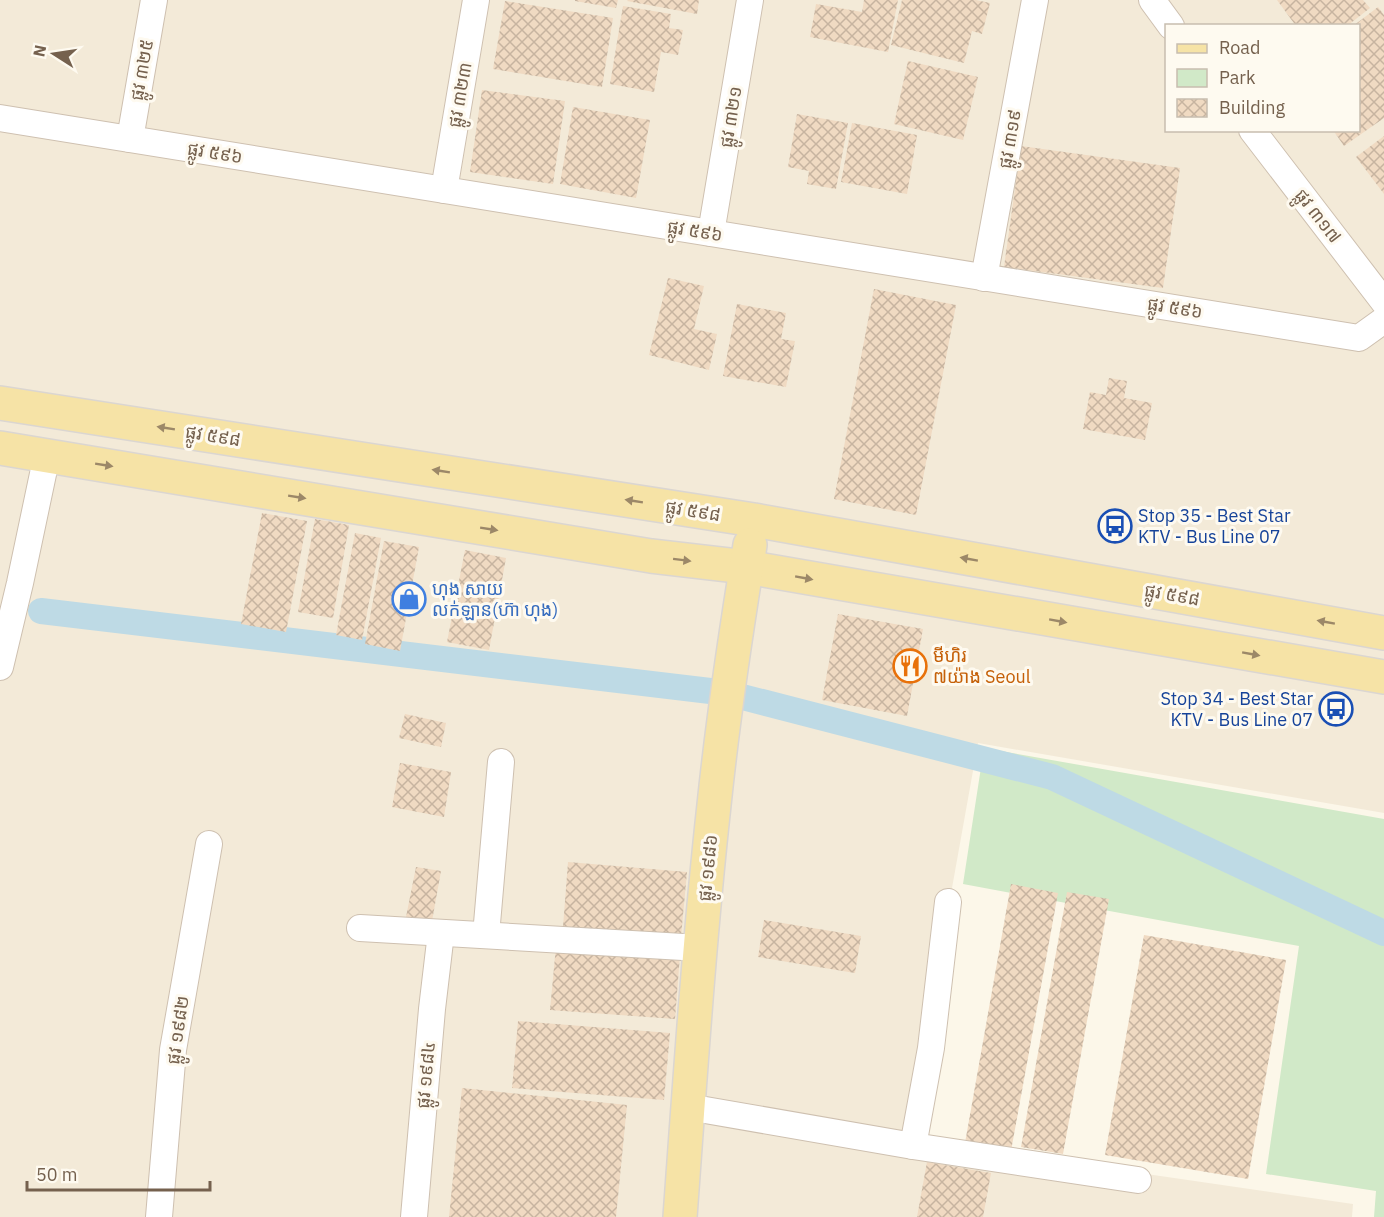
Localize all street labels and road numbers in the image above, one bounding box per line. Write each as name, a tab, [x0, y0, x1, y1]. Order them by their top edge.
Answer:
street label: ផ្លូវ ៣២៥	[125, 37, 163, 103]
street label: ផ្លូវ ៣២៣	[442, 60, 482, 130]
street label: ផ្លូវ ៣២១	[714, 84, 752, 150]
street label: ផ្លូវ ៣១៩	[993, 107, 1031, 171]
street label: ផ្លូវ ៥៩៦	[185, 137, 244, 173]
street label: ផ្លូវ ៣១៧	[1286, 184, 1347, 251]
street label: ផ្លូវ ៥៩៦	[665, 215, 724, 251]
street label: ផ្លូវ ៥៩៦	[1145, 292, 1204, 328]
street label: ផ្លូវ ៥៩៨	[183, 420, 242, 456]
street label: ផ្លូវ ៥៩៨	[663, 495, 722, 531]
street label: ផ្លូវ ៥៩៨	[1142, 578, 1202, 616]
street label: ផ្លូវ ១៩៨៦	[693, 833, 728, 903]
street label: ផ្លូវ ១៩៨២	[161, 994, 199, 1067]
street label: ផ្លូវ ១៩៨៤	[411, 1040, 445, 1110]

